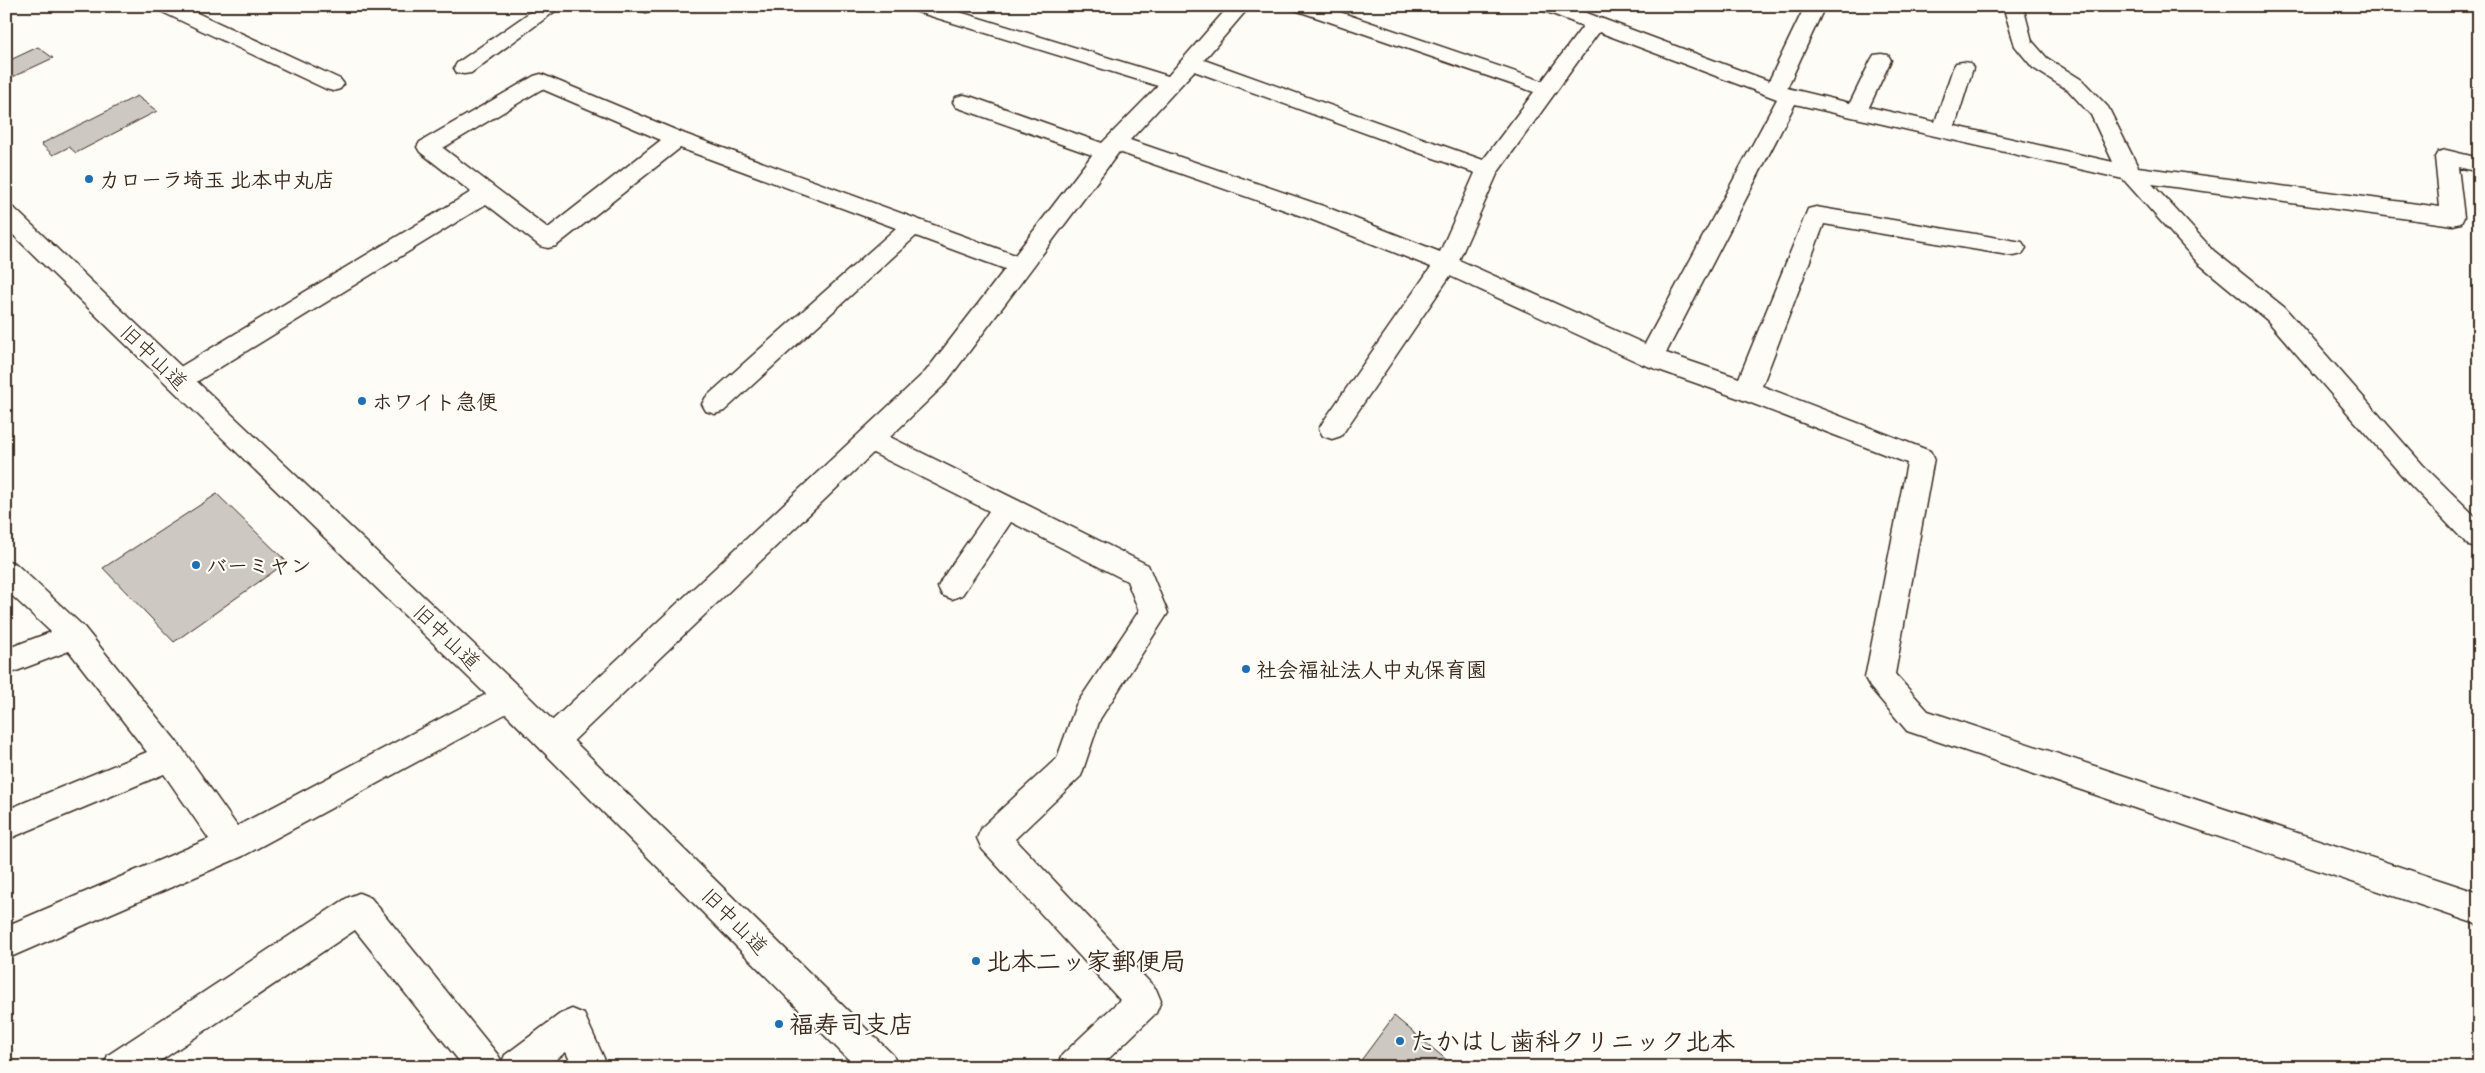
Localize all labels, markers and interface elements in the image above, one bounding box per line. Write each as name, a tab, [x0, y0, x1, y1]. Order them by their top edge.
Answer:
place label: カローラ埼玉 北本中丸店	[99, 167, 335, 192]
marker: カローラ埼玉 北本中丸店	[83, 173, 95, 185]
street label: 旧中山道	[115, 319, 193, 395]
place label: ホワイト急便	[372, 389, 498, 414]
marker: ホワイト急便	[356, 395, 368, 407]
place label: バーミヤン	[206, 553, 311, 578]
marker: バーミヤン	[190, 559, 202, 571]
street label: 旧中山道	[408, 599, 486, 675]
place label: 社会福祉法人中丸保育園	[1256, 657, 1487, 682]
marker: 社会福祉法人中丸保育園	[1240, 663, 1252, 675]
street label: 旧中山道	[696, 882, 774, 960]
place label: 北本二ッ家郵便局	[986, 946, 1186, 976]
marker: 北本二ッ家郵便局	[970, 955, 982, 967]
place label: 福寿司支店	[789, 1009, 914, 1039]
marker: 福寿司支店	[773, 1018, 785, 1030]
place label: たかはし歯科クリニック北本	[1410, 1026, 1735, 1056]
marker: たかはし歯科クリニック北本	[1394, 1035, 1406, 1047]

